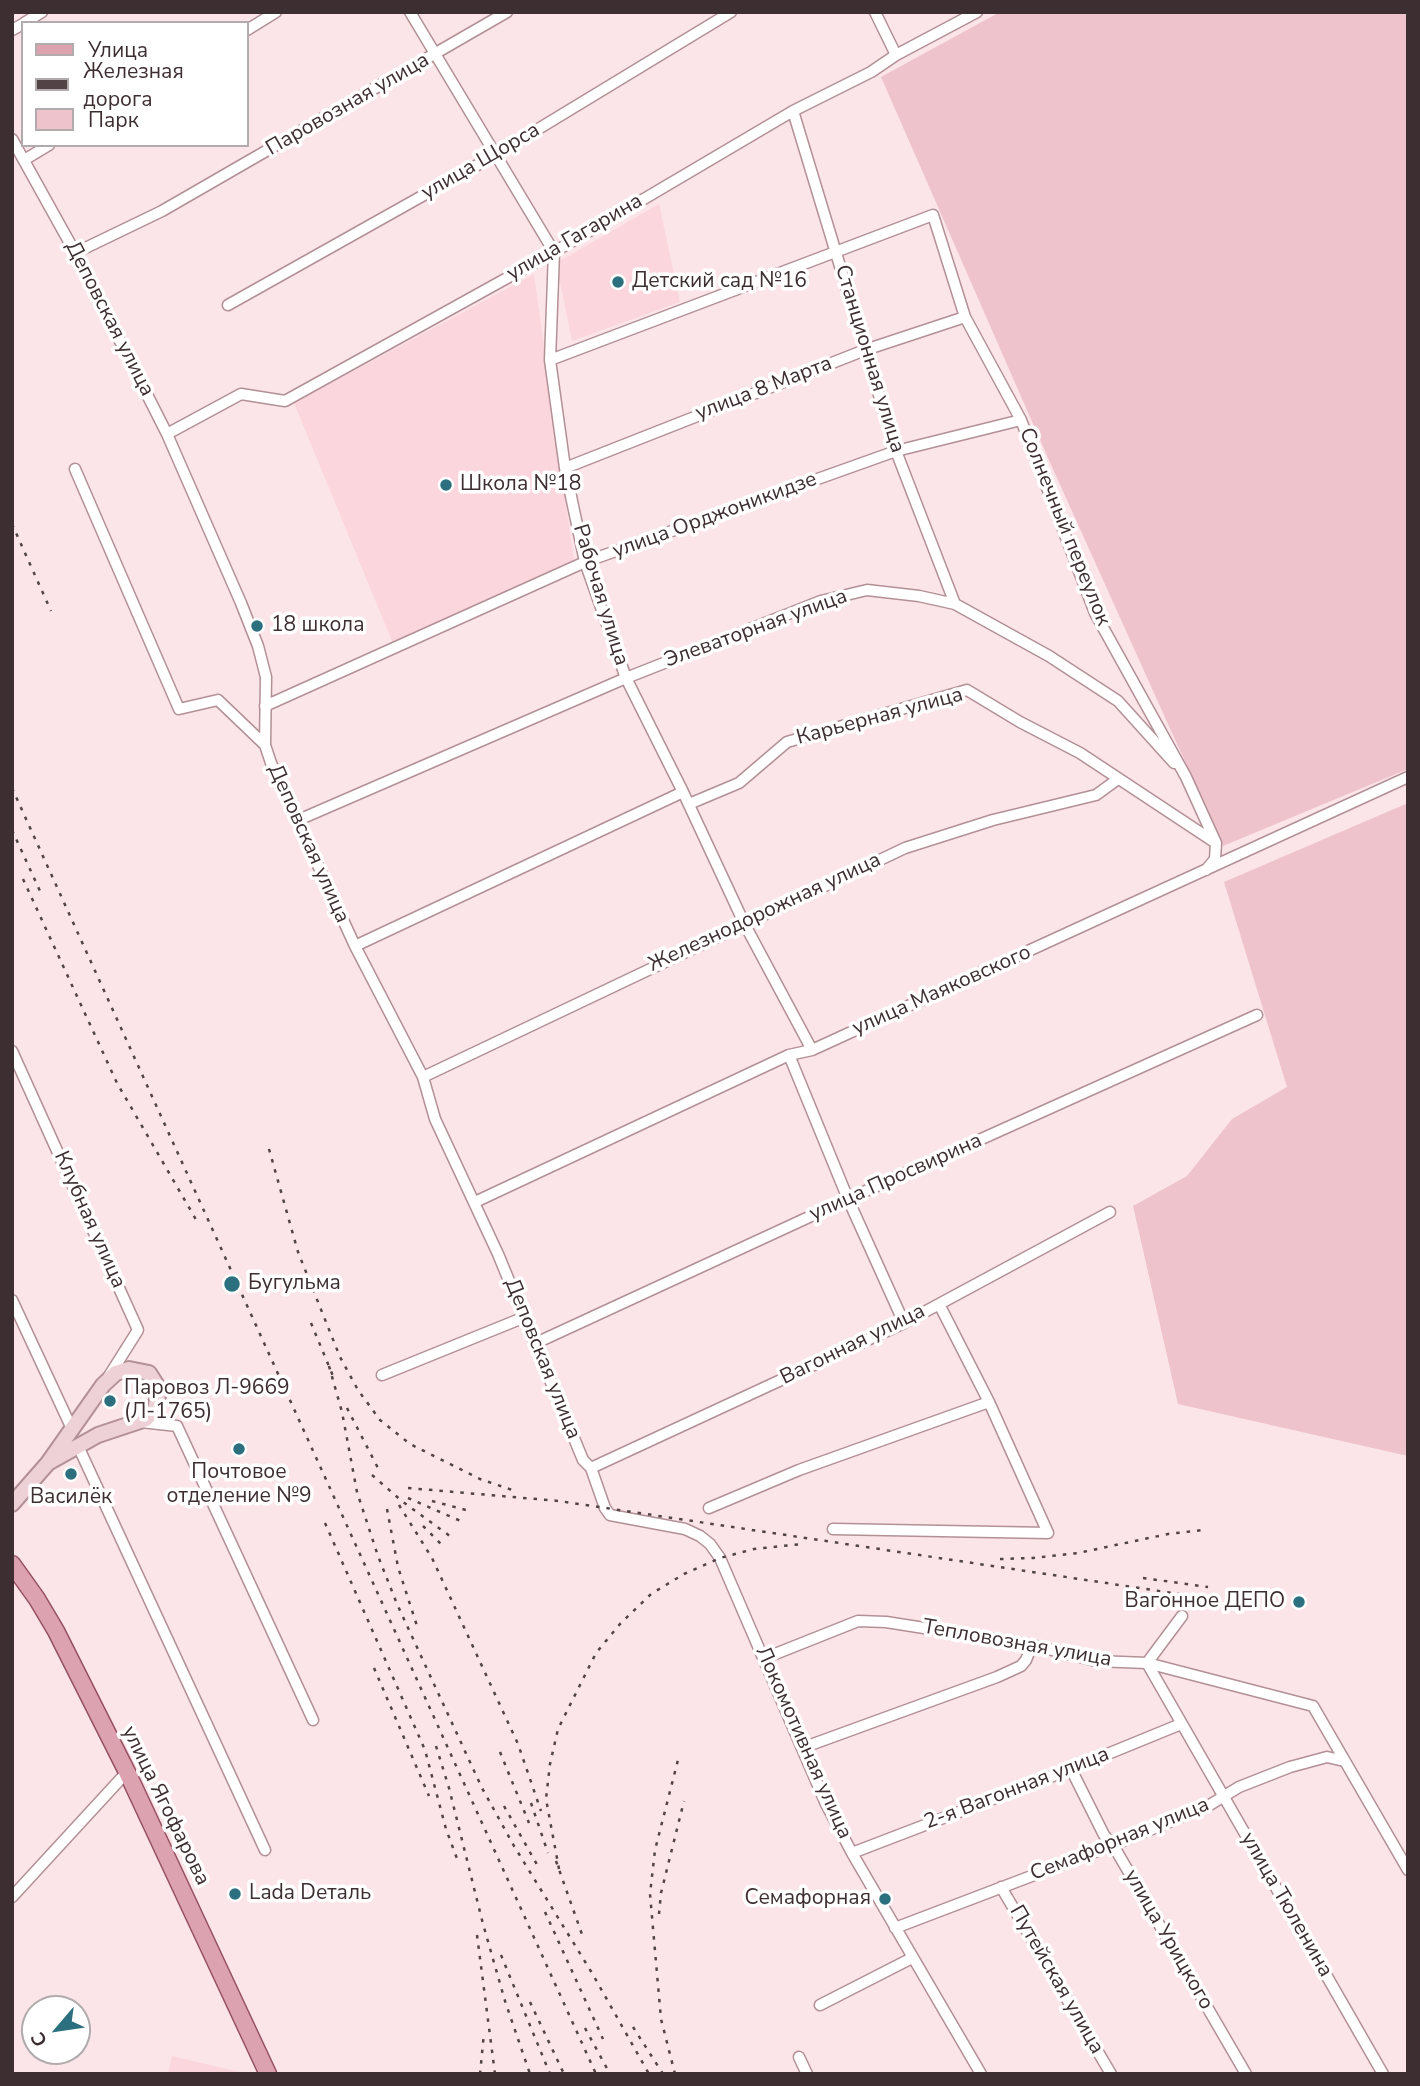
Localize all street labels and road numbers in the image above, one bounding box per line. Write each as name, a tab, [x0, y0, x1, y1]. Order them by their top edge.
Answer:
street label: Паровозная улица	[262, 48, 434, 162]
street label: улица Щорса	[417, 118, 545, 206]
street label: улица Гагарина	[503, 189, 647, 287]
street label: Деповская улица	[59, 237, 159, 401]
street label: Станционная улица	[828, 262, 910, 456]
street label: улица 8 Марта	[692, 351, 836, 427]
street label: Солнечный переулок	[1013, 424, 1115, 630]
street label: улица Орджоникидзе	[609, 467, 821, 565]
street label: Рабочая улица	[567, 521, 633, 669]
street label: Элеваторная улица	[661, 584, 851, 674]
street label: Карьерная улица	[794, 683, 966, 751]
street label: Деповская улица	[262, 761, 354, 927]
street label: Железнодорожная улица	[645, 848, 885, 978]
street label: улица Маяковского	[849, 940, 1035, 1042]
street label: улица Просвирина	[806, 1129, 986, 1227]
street label: Клубная улица	[48, 1148, 130, 1292]
street label: Деповская улица	[498, 1275, 586, 1443]
street label: Вагонная улица	[777, 1299, 929, 1391]
street label: Тепловозная улица	[921, 1615, 1113, 1673]
street label: Локомотивная улица	[749, 1643, 857, 1843]
street label: улица Ягофарова	[115, 1722, 215, 1890]
street label: 2-я Вагонная улица	[921, 1742, 1113, 1836]
street label: Семафорная улица	[1027, 1793, 1213, 1887]
street label: улица Тюленина	[1234, 1828, 1338, 1982]
street label: улица Урицкого	[1118, 1865, 1218, 2015]
street label: Путейская улица	[1003, 1901, 1109, 2059]

